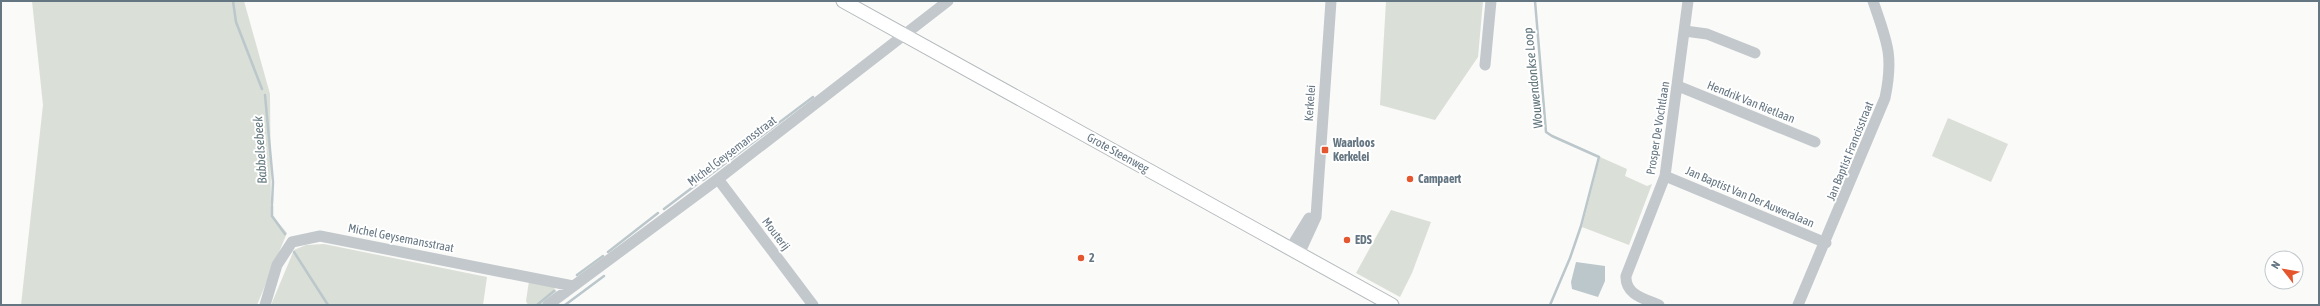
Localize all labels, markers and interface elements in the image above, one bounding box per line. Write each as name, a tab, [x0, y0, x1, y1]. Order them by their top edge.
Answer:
water label: Wouwendonkse Loop	[1520, 27, 1546, 129]
street label: Hendrik Van Rietlaan	[1705, 78, 1797, 126]
street label: Prosper De Vochtlaan	[1644, 80, 1672, 176]
street label: Kerkelei	[1302, 84, 1318, 122]
street label: Jan Baptist Francisstraat	[1824, 99, 1876, 203]
street label: Michel Geysemansstraat	[685, 113, 780, 189]
water label: Babbelsebeek	[250, 115, 270, 184]
street label: Grote Steenweg	[1085, 130, 1152, 176]
place label: Waarloos Kerkelei	[1332, 136, 1375, 164]
marker: Waarloos Kerkelei	[1320, 145, 1330, 155]
street label: Jan Baptist Van Der Auweralaan	[1684, 163, 1816, 231]
place label: Campaert	[1418, 172, 1462, 186]
marker: Campaert	[1405, 174, 1415, 184]
street label: Mouterij	[759, 215, 793, 253]
street label: Michel Geysemansstraat	[347, 221, 456, 255]
place label: EDS	[1355, 233, 1372, 247]
marker: EDS	[1342, 235, 1352, 245]
north arrow	[2264, 250, 2304, 290]
place label: 2	[1089, 251, 1095, 265]
marker: 2	[1076, 253, 1086, 263]
text: N	[2269, 259, 2282, 271]

